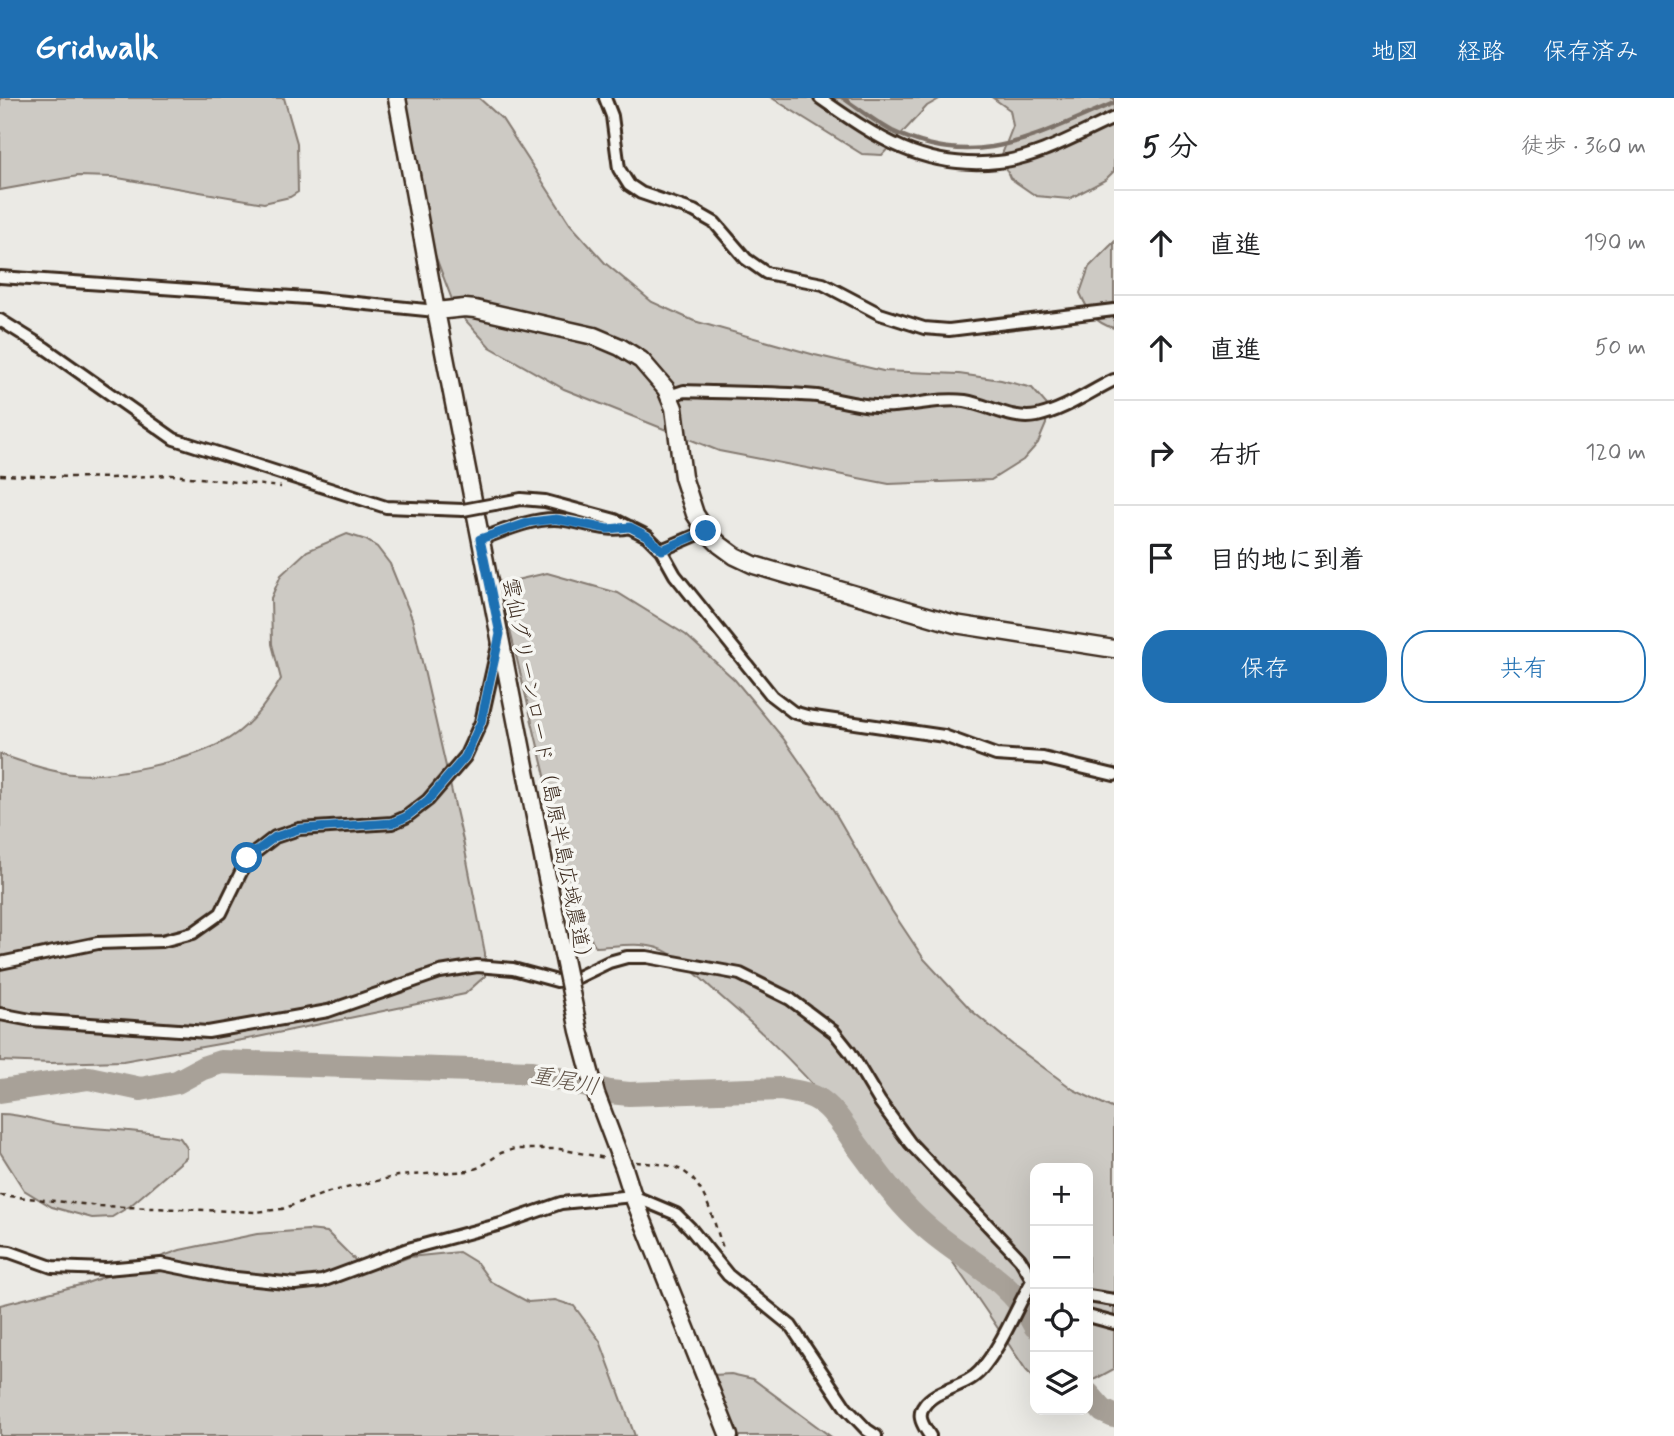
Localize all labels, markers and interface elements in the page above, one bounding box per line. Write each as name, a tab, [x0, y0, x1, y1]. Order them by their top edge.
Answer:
text: Gridwalk	[35, 27, 159, 71]
text: 地図	[1371, 37, 1419, 68]
text: 経路	[1457, 37, 1505, 68]
text: 保存済み	[1543, 37, 1639, 68]
text: 5 分	[1142, 128, 1198, 167]
text: 徒歩 · 360 m	[1521, 132, 1646, 162]
icon: ahead	[1142, 224, 1180, 262]
text: 190 m	[1584, 228, 1646, 258]
text: 直進	[1209, 229, 1261, 263]
icon: ahead	[1142, 329, 1180, 367]
text: 50 m	[1595, 333, 1646, 363]
text: 直進	[1209, 334, 1261, 368]
icon: right	[1142, 434, 1180, 472]
text: 120 m	[1585, 438, 1646, 468]
text: 右折	[1209, 439, 1261, 473]
route end	[690, 515, 721, 546]
icon: arrive	[1142, 539, 1180, 577]
text: 目的地に到着	[1209, 544, 1365, 578]
street label: 雲仙グリーンロード（島原半島広域農道）	[495, 575, 599, 971]
button: 保存	[1142, 630, 1387, 703]
button: 共有	[1401, 630, 1646, 703]
route start	[231, 842, 262, 873]
water label: 重尾川	[528, 1061, 601, 1103]
map controls	[1030, 1163, 1093, 1415]
button: +	[1030, 1163, 1093, 1226]
button: −	[1030, 1226, 1093, 1289]
button: locate	[1030, 1289, 1093, 1352]
button: layers	[1030, 1352, 1093, 1415]

